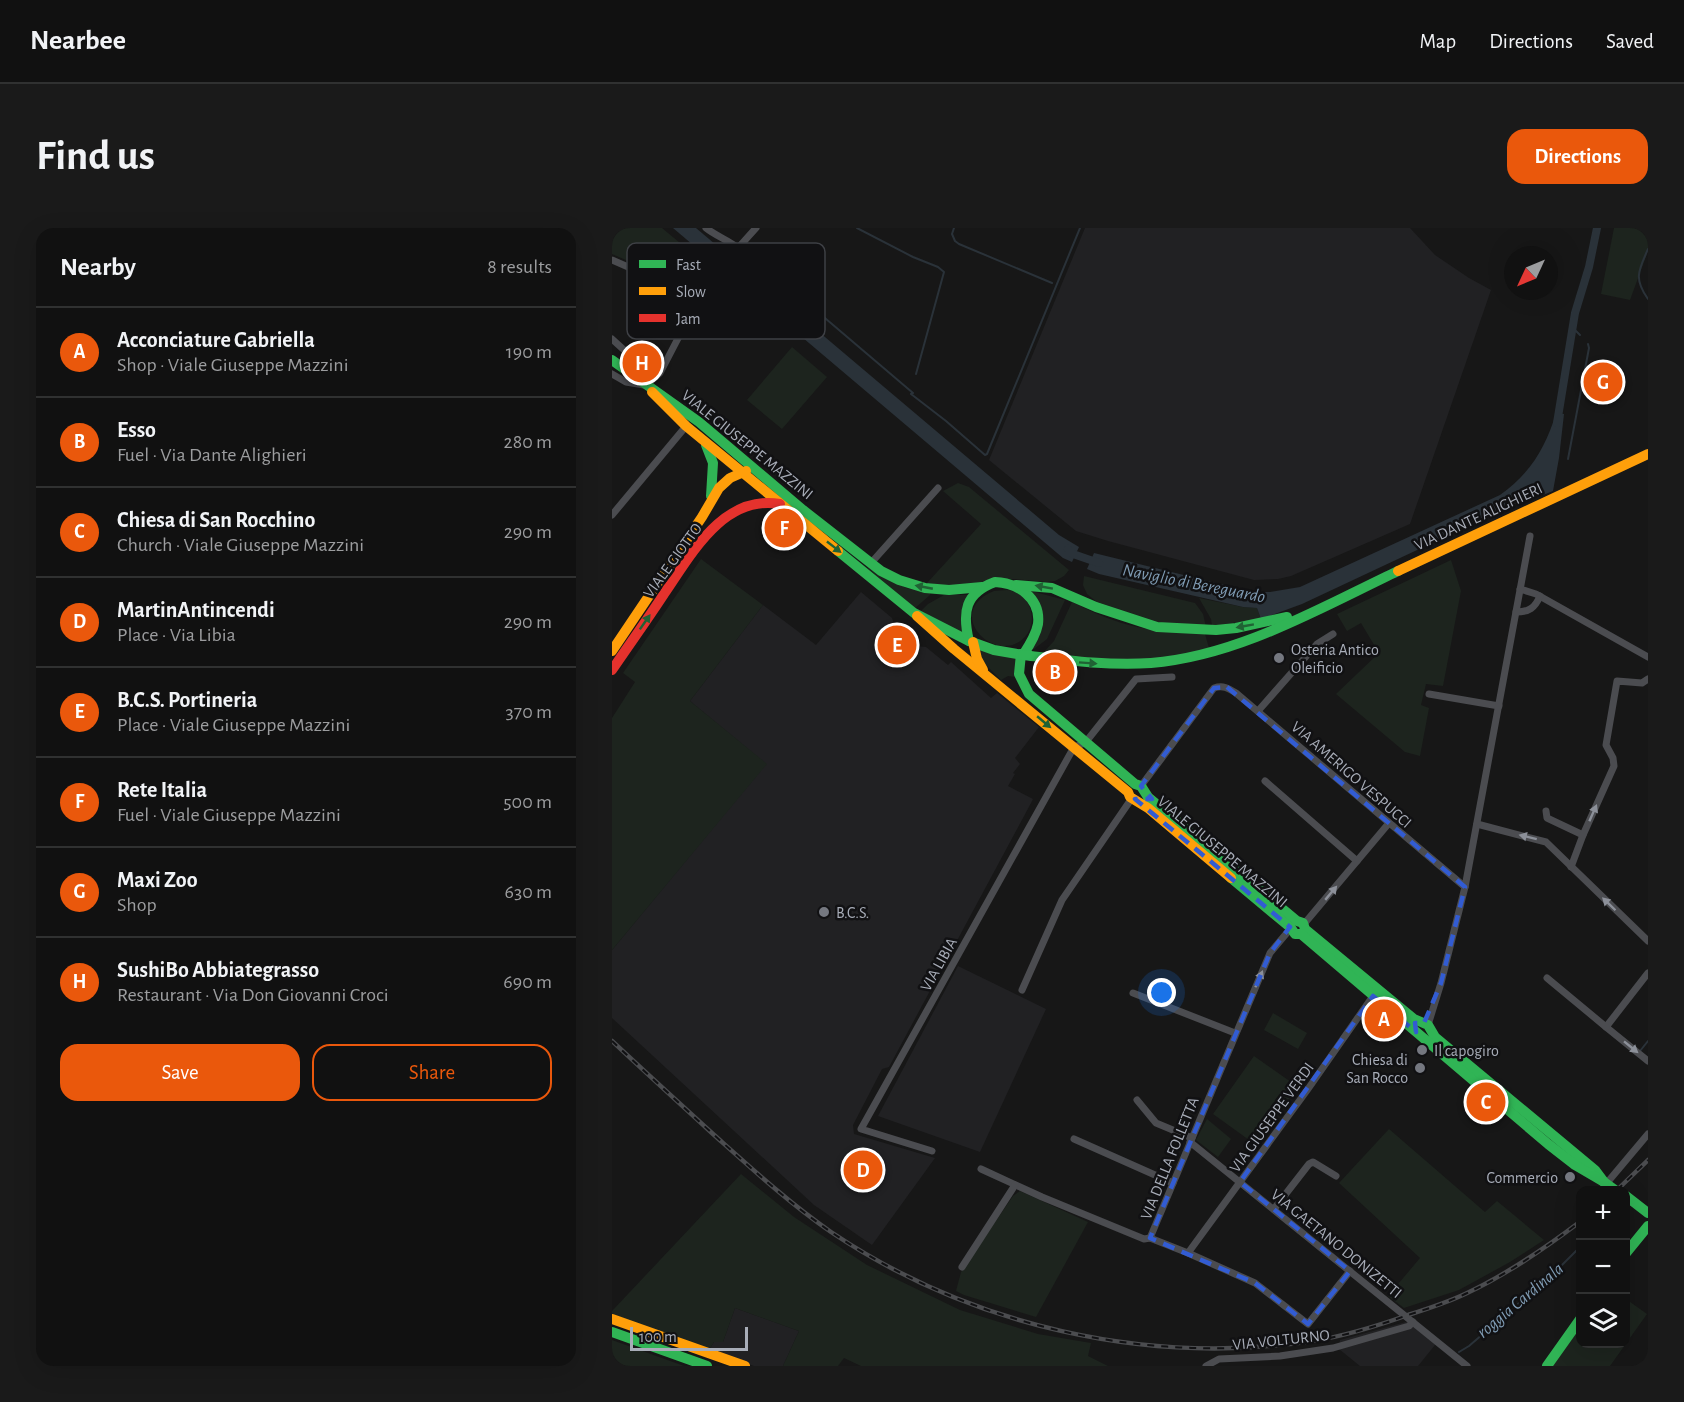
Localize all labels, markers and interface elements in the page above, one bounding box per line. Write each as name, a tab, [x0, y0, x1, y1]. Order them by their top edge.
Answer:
text: Nearbee	[30, 27, 126, 55]
text: Map	[1420, 31, 1456, 52]
text: Directions	[1489, 31, 1573, 52]
text: Saved	[1606, 31, 1654, 52]
button: Directions	[1507, 129, 1648, 184]
text: Find us	[36, 135, 155, 177]
legend	[627, 243, 825, 339]
north arrow	[1504, 246, 1558, 300]
text: Nearby	[60, 254, 136, 280]
text: 8 results	[487, 257, 552, 277]
text: Fast	[676, 257, 701, 273]
text: Slow	[676, 284, 706, 300]
text: Jam	[676, 311, 701, 327]
text: Acconciature Gabriella	[117, 329, 315, 351]
pin: H	[622, 340, 662, 386]
text: A	[74, 342, 86, 362]
text: 190 m	[506, 342, 552, 362]
text: Shop · Viale Giuseppe Mazzini	[117, 355, 348, 375]
pin: G	[1584, 360, 1622, 404]
street label: VIALE GIUSEPPE MAZZINI	[679, 387, 816, 503]
text: Esso	[117, 419, 156, 441]
text: B	[74, 432, 85, 452]
text: 280 m	[504, 432, 552, 452]
text: Fuel · Via Dante Alighieri	[117, 445, 307, 465]
street label: VIA DANTE ALIGHIERI	[1412, 480, 1545, 554]
pin: F	[764, 506, 804, 550]
text: Chiesa di San Rocchino	[117, 509, 315, 531]
street label: VIALE GIOTTO	[641, 520, 705, 601]
text: C	[74, 522, 85, 542]
text: 290 m	[504, 522, 552, 542]
text: Church · Viale Giuseppe Mazzini	[117, 535, 364, 555]
one-way arrow	[826, 540, 841, 552]
water label: Naviglio di Bereguardo	[1121, 561, 1267, 607]
one-way arrow	[914, 582, 933, 591]
one-way arrow	[1034, 582, 1053, 591]
text: MartinAntincendi	[117, 599, 275, 621]
text: D	[73, 612, 86, 632]
text: 290 m	[504, 612, 552, 632]
one-way arrow	[639, 614, 650, 630]
pin: E	[878, 622, 916, 668]
one-way arrow	[1236, 622, 1255, 631]
text: Place · Via Libia	[117, 625, 236, 645]
place label: Osteria Antico Oleificio	[1291, 642, 1379, 676]
pin: B	[1036, 650, 1074, 694]
marker: Osteria Antico Oleificio	[1272, 651, 1286, 665]
one-way arrow	[1079, 658, 1098, 667]
text: B.C.S. Portineria	[117, 689, 257, 711]
text: E	[74, 702, 85, 722]
text: 370 m	[506, 702, 552, 722]
text: Place · Viale Giuseppe Mazzini	[117, 715, 350, 735]
one-way arrow	[1036, 715, 1051, 728]
street label: VIA AMERIGO VESPUCCI	[1288, 718, 1415, 831]
text: Rete Italia	[117, 779, 207, 801]
text: F	[75, 792, 84, 812]
text: 500 m	[503, 792, 552, 812]
street label: VIALE GIUSEPPE MAZZINI	[1154, 793, 1290, 911]
text: Fuel · Viale Giuseppe Mazzini	[117, 805, 341, 825]
one-way arrow	[1588, 805, 1597, 822]
one-way arrow	[1519, 832, 1538, 842]
text: Maxi Zoo	[117, 869, 198, 891]
text: G	[74, 882, 85, 902]
text: 630 m	[505, 882, 552, 902]
one-way arrow	[1324, 885, 1337, 901]
text: Shop	[117, 895, 157, 915]
one-way arrow	[1603, 898, 1617, 912]
marker: B.C.S.	[817, 905, 831, 919]
place label: B.C.S.	[836, 905, 869, 921]
street label: VIA LIBIA	[918, 935, 960, 994]
text: SushiBo Abbiategrasso	[117, 959, 319, 981]
one-way arrow	[1254, 970, 1264, 988]
text: H	[73, 972, 86, 992]
text: 690 m	[503, 972, 552, 992]
your location	[1147, 978, 1176, 1007]
text: Restaurant · Via Don Giovanni Croci	[117, 985, 389, 1005]
pin: A	[1364, 996, 1404, 1042]
one-way arrow	[1623, 1040, 1638, 1053]
marker: Il capogiro	[1415, 1043, 1429, 1057]
place label: Il capogiro	[1434, 1043, 1499, 1059]
button: Save	[60, 1044, 300, 1101]
button: Share	[312, 1044, 552, 1101]
place label: Chiesa di San Rocco	[1346, 1052, 1408, 1086]
street label: VIA GIUSEPPE VERDI	[1227, 1060, 1317, 1176]
marker: Chiesa di San Rocco	[1413, 1061, 1427, 1075]
pin: C	[1466, 1080, 1506, 1124]
street label: VIA DELLA FOLLETTA	[1138, 1095, 1202, 1222]
pin: D	[844, 1148, 882, 1192]
place label: Commercio	[1486, 1170, 1558, 1186]
marker: Commercio	[1563, 1170, 1577, 1184]
street label: VIA GAETANO DONIZETTI	[1268, 1186, 1405, 1301]
map controls	[1576, 1186, 1630, 1348]
button: +	[1576, 1186, 1630, 1240]
button: −	[1576, 1240, 1630, 1294]
water label: roggia Cardinala	[1474, 1260, 1567, 1342]
button: layers	[1576, 1294, 1630, 1348]
scale bar	[630, 1324, 748, 1352]
street label: VIA VOLTURNO	[1232, 1327, 1330, 1353]
text: 100 m	[639, 1329, 677, 1345]

